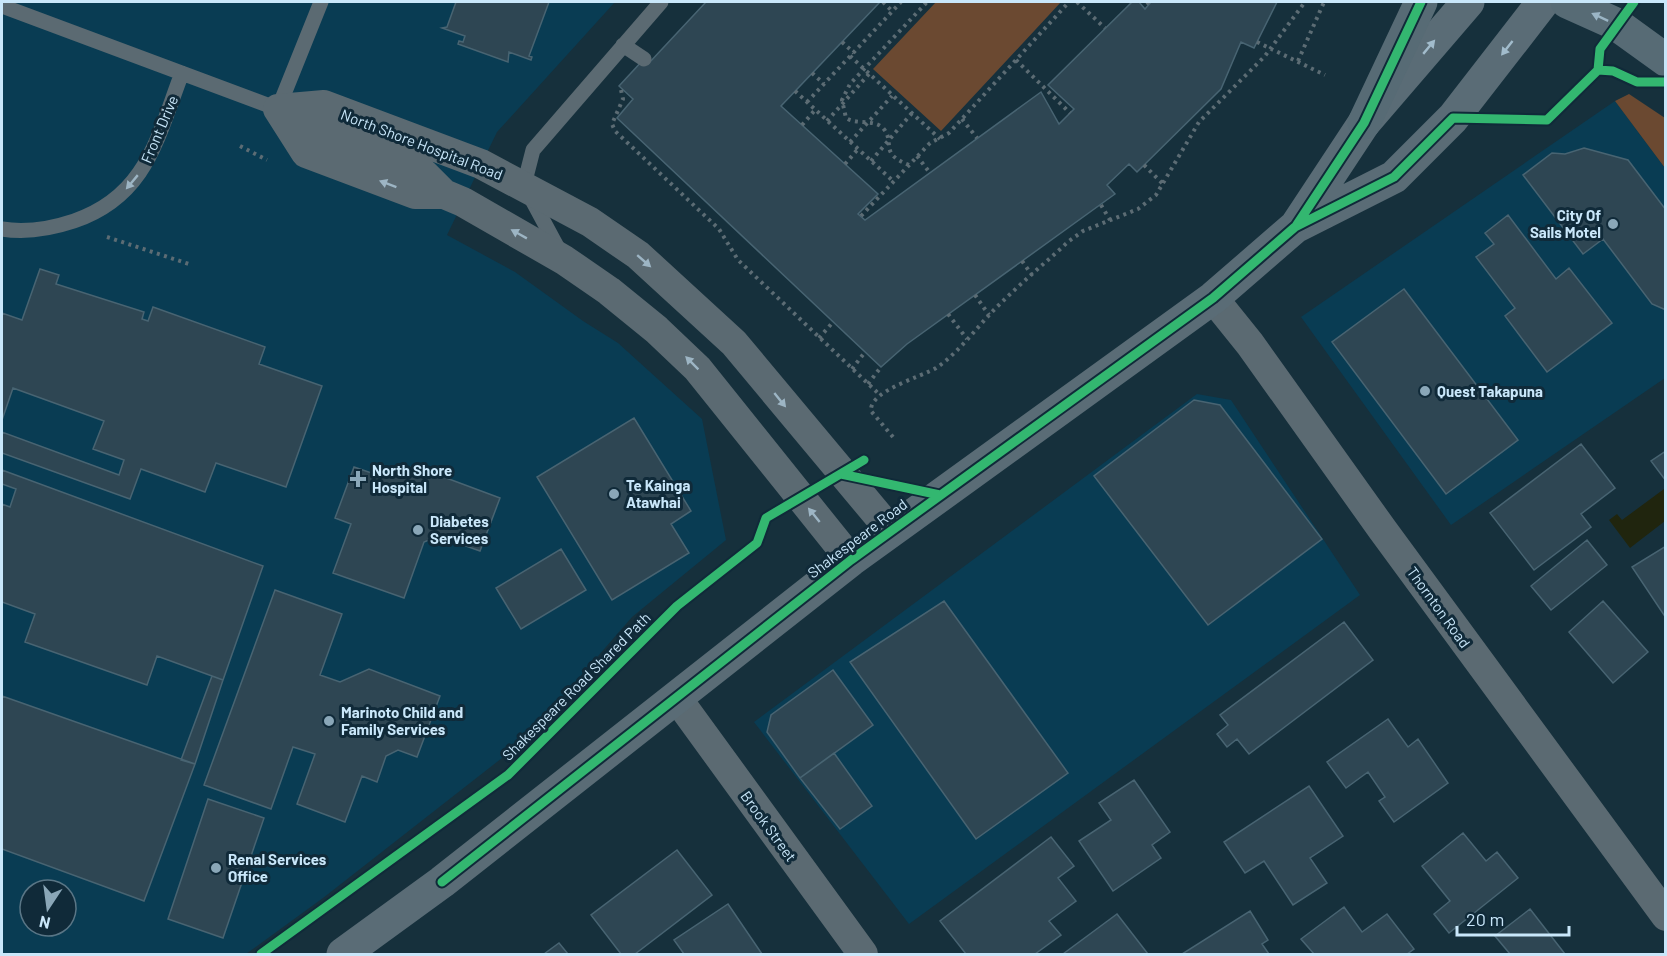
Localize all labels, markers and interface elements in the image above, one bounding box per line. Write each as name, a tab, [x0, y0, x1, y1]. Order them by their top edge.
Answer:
one-way arrow	[1592, 12, 1609, 21]
one-way arrow	[1422, 40, 1435, 55]
one-way arrow	[1501, 40, 1513, 56]
street label: Front Drive	[137, 92, 181, 166]
street label: North Shore Hospital Road	[339, 105, 505, 183]
one-way arrow	[125, 174, 138, 190]
one-way arrow	[379, 178, 397, 188]
place label: City Of Sails Motel	[1530, 206, 1601, 241]
marker: City Of Sails Motel	[1606, 217, 1620, 231]
one-way arrow	[510, 229, 527, 239]
one-way arrow	[636, 254, 651, 267]
one-way arrow	[685, 356, 699, 370]
place label: Quest Takapuna	[1437, 382, 1543, 400]
marker: Quest Takapuna	[1418, 384, 1432, 398]
one-way arrow	[773, 392, 786, 407]
place label: North Shore Hospital	[372, 461, 452, 496]
marker: North Shore Hospital	[349, 470, 367, 488]
place label: Te Kainga Atawhai	[626, 476, 690, 511]
marker: Te Kainga Atawhai	[607, 487, 621, 501]
street label: Shakespeare Road	[804, 495, 910, 581]
one-way arrow	[808, 507, 820, 522]
place label: Diabetes Services	[430, 512, 489, 547]
marker: Diabetes Services	[411, 523, 425, 537]
street label: Thornton Road	[1404, 563, 1474, 651]
street label: Shakespeare Road Shared Path	[498, 608, 654, 764]
place label: Marinoto Child and Family Services	[341, 703, 463, 738]
marker: Marinoto Child and Family Services	[322, 714, 336, 728]
street label: Brook Street	[737, 787, 801, 865]
place label: Renal Services Office	[228, 850, 327, 885]
marker: Renal Services Office	[209, 861, 223, 875]
north arrow	[18, 878, 78, 938]
scale bar	[1457, 899, 1570, 937]
text: 20 m	[1466, 908, 1504, 930]
text: N	[37, 913, 52, 934]

